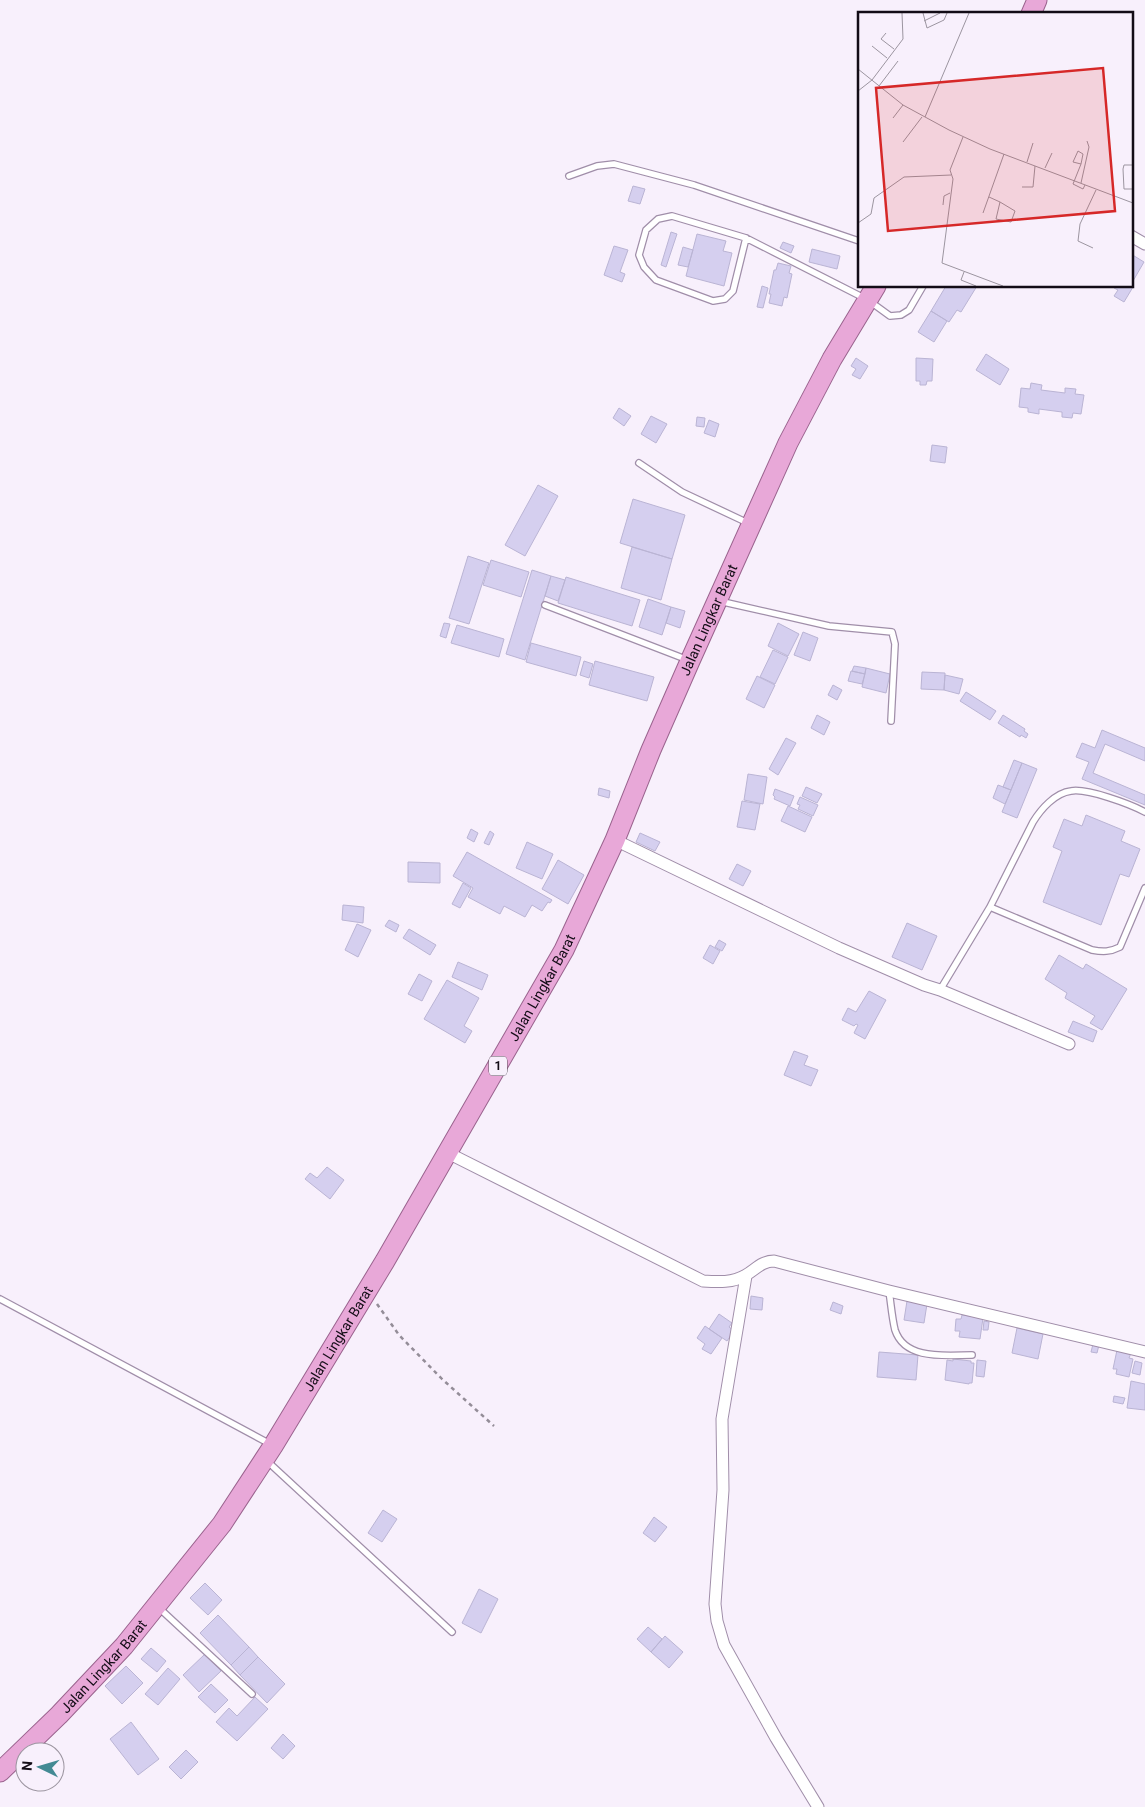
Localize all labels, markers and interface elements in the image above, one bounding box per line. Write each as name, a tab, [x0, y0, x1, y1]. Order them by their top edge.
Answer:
inset map	[858, 12, 1132, 288]
street label: Jalan Lingkar Barat	[677, 561, 741, 678]
street label: Jalan Lingkar Barat	[505, 931, 578, 1044]
road number: 1	[489, 1056, 507, 1076]
street label: Jalan Lingkar Barat	[300, 1283, 376, 1394]
street label: Jalan Lingkar Barat	[57, 1616, 150, 1716]
north arrow	[15, 1742, 65, 1792]
text: N	[19, 1760, 35, 1771]

